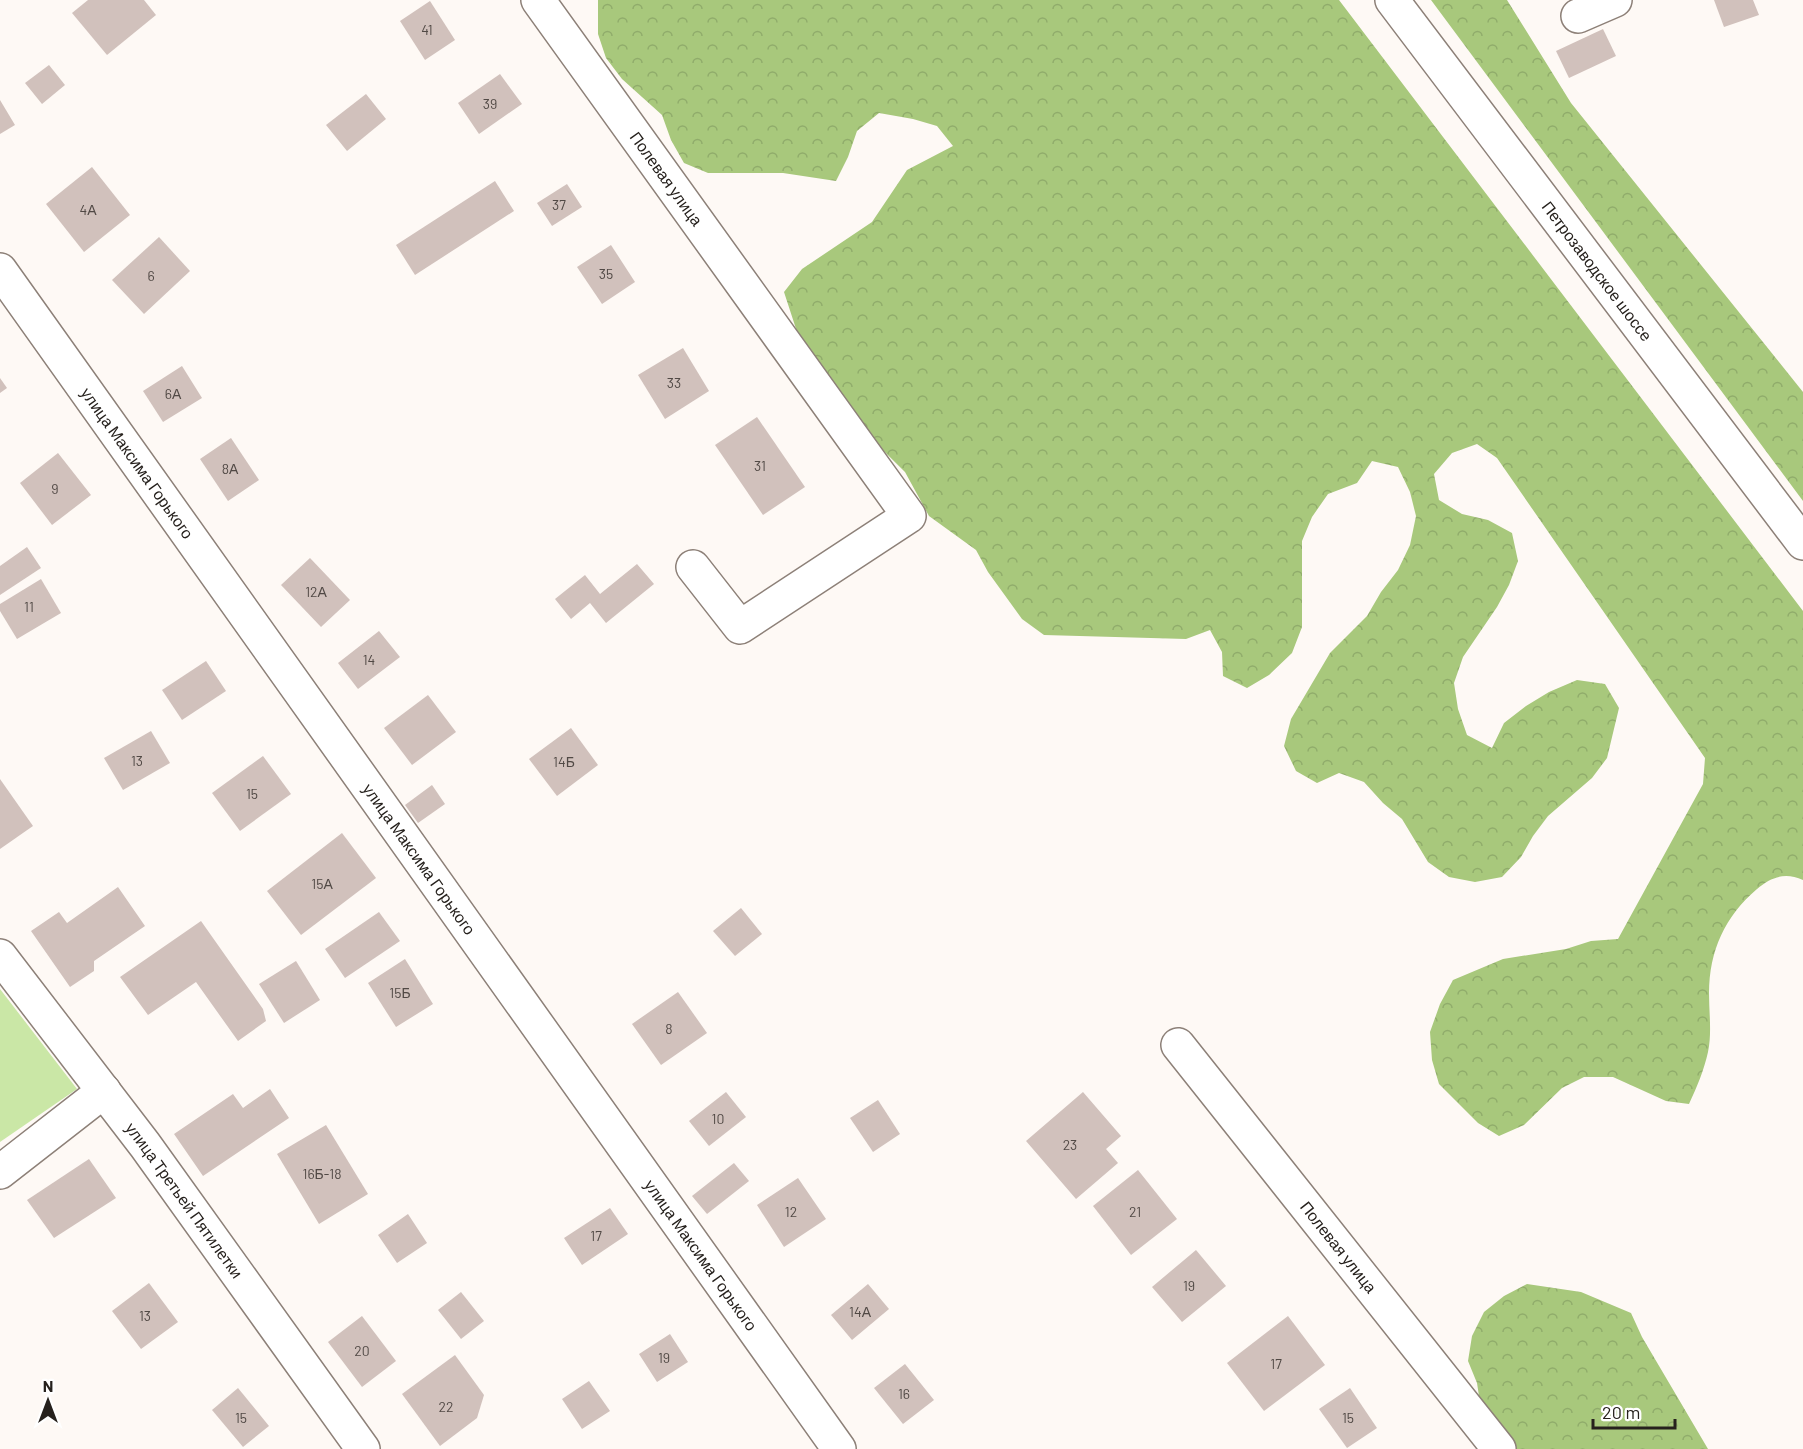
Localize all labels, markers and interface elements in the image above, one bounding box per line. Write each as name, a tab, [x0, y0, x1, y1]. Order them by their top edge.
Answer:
house number: 41	[421, 21, 433, 38]
house number: 39	[483, 95, 497, 112]
street label: Полевая улица	[627, 128, 707, 229]
house number: 37	[552, 196, 566, 213]
street label: Петрозаводское шоссе	[1539, 197, 1657, 344]
house number: 4А	[79, 201, 97, 218]
house number: 35	[599, 265, 613, 282]
house number: 6	[147, 267, 155, 284]
house number: 33	[667, 374, 681, 391]
street label: улица Максима Горького	[78, 384, 198, 542]
house number: 6А	[165, 385, 182, 402]
house number: 31	[754, 457, 766, 474]
house number: 8А	[222, 460, 239, 477]
house number: 9	[51, 480, 59, 497]
house number: 12А	[305, 583, 328, 600]
house number: 11	[24, 598, 34, 615]
house number: 14	[363, 651, 375, 668]
house number: 13	[131, 752, 143, 769]
house number: 14Б	[553, 753, 575, 770]
street label: улица Максима Горького	[359, 779, 480, 938]
house number: 15	[246, 785, 258, 802]
house number: 15А	[311, 875, 333, 892]
house number: 15Б	[389, 984, 411, 1001]
house number: 8	[665, 1020, 673, 1037]
house number: 10	[712, 1110, 724, 1127]
street label: улица Третьей Пятилетки	[122, 1118, 247, 1282]
house number: 23	[1063, 1136, 1077, 1153]
house number: 16Б-18	[302, 1165, 342, 1182]
street label: улица Максима Горького	[641, 1175, 762, 1334]
street label: Полевая улица	[1297, 1197, 1381, 1296]
house number: 12	[785, 1203, 797, 1220]
house number: 21	[1129, 1203, 1141, 1220]
house number: 17	[590, 1227, 602, 1244]
house number: 19	[1183, 1277, 1195, 1294]
house number: 14А	[849, 1303, 872, 1320]
house number: 13	[139, 1307, 151, 1324]
house number: 20	[354, 1342, 370, 1359]
house number: 19	[658, 1349, 670, 1366]
house number: 17	[1270, 1355, 1282, 1372]
north arrow	[18, 1371, 78, 1431]
text: N	[43, 1376, 53, 1395]
house number: 16	[898, 1385, 910, 1402]
scale bar	[1593, 1392, 1676, 1430]
house number: 22	[438, 1398, 454, 1415]
text: 20 m	[1602, 1401, 1640, 1423]
house number: 15	[235, 1409, 247, 1426]
house number: 15	[1342, 1409, 1354, 1426]

